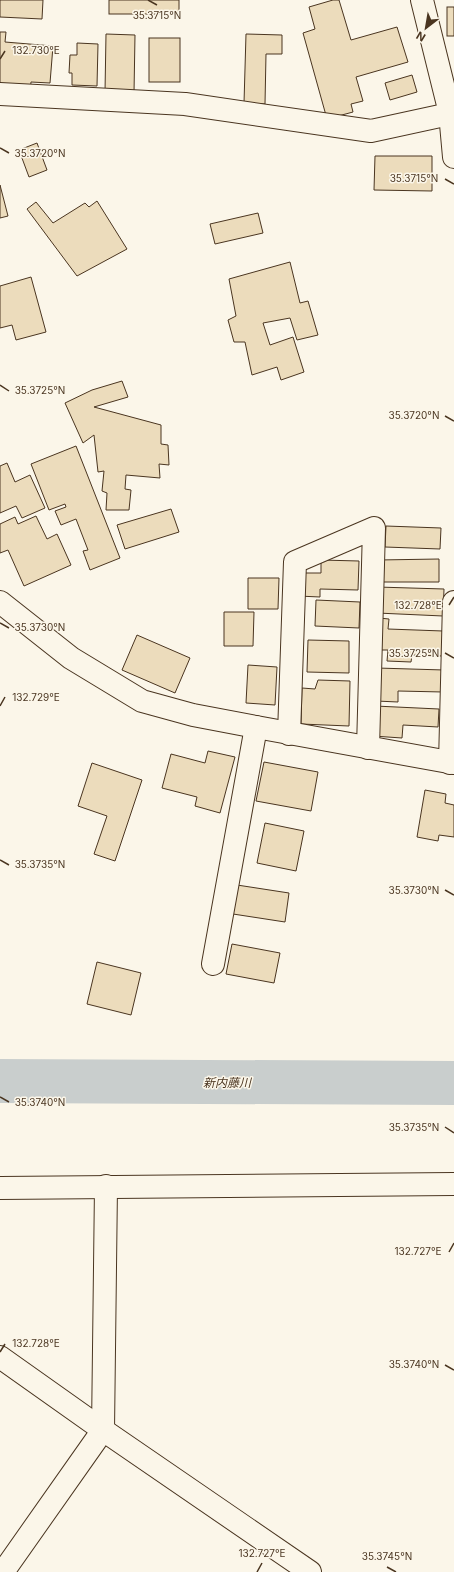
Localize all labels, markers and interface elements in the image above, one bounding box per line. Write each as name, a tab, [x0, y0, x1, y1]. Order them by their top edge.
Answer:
north arrow	[406, 8, 446, 48]
text: 35.3715°N	[133, 9, 181, 21]
text: N	[414, 28, 428, 45]
text: 132.730°E	[12, 44, 60, 56]
text: 35.3720°N	[15, 147, 65, 159]
text: 35.3715°N	[390, 172, 438, 184]
text: 35.3725°N	[15, 384, 65, 396]
text: 35.3720°N	[389, 409, 439, 421]
text: 132.728°E	[394, 599, 442, 611]
text: 35.3730°N	[15, 621, 65, 633]
text: 35.3725°N	[389, 647, 439, 659]
text: 132.729°E	[12, 691, 60, 703]
text: 35.3735°N	[15, 858, 65, 870]
text: 35.3730°N	[389, 884, 439, 896]
water label: 新内藤川	[203, 1075, 253, 1090]
text: 35.3740°N	[15, 1096, 65, 1108]
text: 35.3735°N	[389, 1121, 439, 1133]
text: 132.727°E	[394, 1245, 442, 1257]
text: 132.728°E	[12, 1337, 60, 1349]
text: 35.3740°N	[389, 1358, 439, 1370]
text: 132.727°E	[238, 1547, 286, 1559]
text: 35.3745°N	[362, 1550, 412, 1562]

